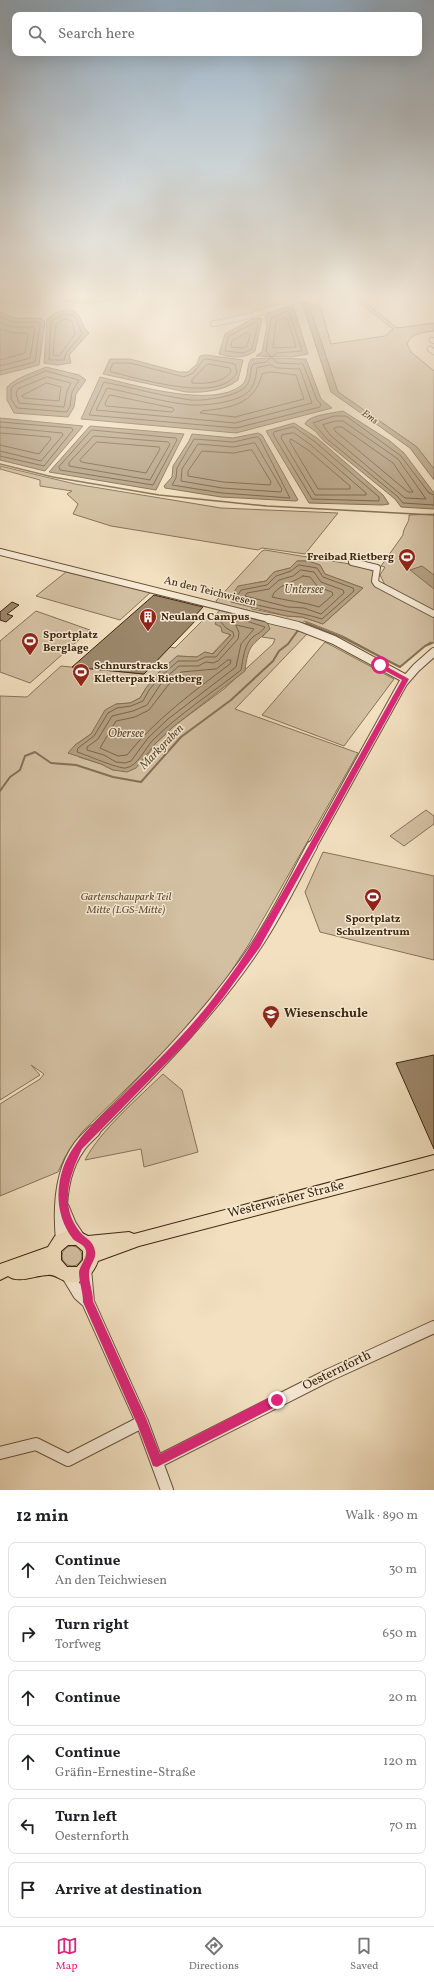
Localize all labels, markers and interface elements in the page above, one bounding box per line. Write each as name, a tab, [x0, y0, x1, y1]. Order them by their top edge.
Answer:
search box	[12, 12, 422, 56]
icon: search	[26, 23, 48, 45]
text: Search here	[58, 24, 135, 45]
water label: Ems	[359, 406, 381, 428]
sports icon: Freibad Rietberg	[397, 547, 417, 572]
place label: Freibad Rietberg	[307, 550, 394, 565]
street label: An den Teichwiesen	[162, 573, 258, 611]
water label: Untersee	[284, 582, 324, 598]
building icon: Neuland Campus	[138, 607, 158, 632]
place label: Neuland Campus	[161, 610, 250, 625]
place label: Sportplatz Berglage	[43, 628, 98, 656]
sports icon: Sportplatz Berglage	[20, 631, 40, 656]
route start	[371, 656, 389, 674]
place label: Schnurstracks Kletterpark Rietberg	[94, 659, 202, 687]
sports icon: Schnurstracks Kletterpark Rietberg	[71, 662, 91, 687]
water label: Markgraben	[136, 721, 188, 774]
water label: Obersee	[108, 726, 145, 742]
sports icon: Sportplatz Schulzentrum	[363, 887, 383, 912]
park label: Gartenschaupark Teil Mitte (LGS-Mitte)	[80, 890, 172, 918]
place label: Sportplatz Schulzentrum	[336, 912, 410, 940]
school or university icon: Wiesenschule	[261, 1004, 281, 1029]
place label: Wiesenschule	[284, 1005, 368, 1023]
street label: Westerwieher Straße	[226, 1177, 346, 1223]
street label: Oesternforth	[300, 1347, 374, 1395]
route end	[268, 1391, 286, 1409]
text: 12 min	[16, 1505, 69, 1528]
text: Walk · 890 m	[345, 1507, 418, 1525]
text: Continue	[55, 1551, 120, 1572]
icon: ahead	[17, 1559, 39, 1581]
text: 30 m	[389, 1561, 417, 1579]
text: An den Teichwiesen	[55, 1572, 167, 1590]
text: Turn right	[55, 1615, 129, 1636]
icon: right	[17, 1623, 39, 1645]
text: 650 m	[383, 1625, 417, 1643]
text: Torfweg	[55, 1636, 101, 1654]
icon: ahead	[17, 1687, 39, 1709]
text: Continue	[55, 1688, 120, 1709]
text: 20 m	[388, 1689, 417, 1707]
text: Continue	[55, 1743, 120, 1764]
icon: ahead	[17, 1751, 39, 1773]
text: 120 m	[383, 1753, 417, 1771]
text: Gräfin-Ernestine-Straße	[55, 1764, 196, 1782]
text: Turn left	[55, 1807, 117, 1828]
icon: left	[17, 1815, 39, 1837]
text: 70 m	[389, 1817, 417, 1835]
text: Oesternforth	[55, 1828, 129, 1846]
icon: arrive	[17, 1879, 39, 1901]
text: Arrive at destination	[55, 1880, 202, 1901]
tab: Map	[56, 1935, 78, 1974]
tab: Directions	[189, 1935, 239, 1974]
tab: Saved	[350, 1935, 378, 1974]

